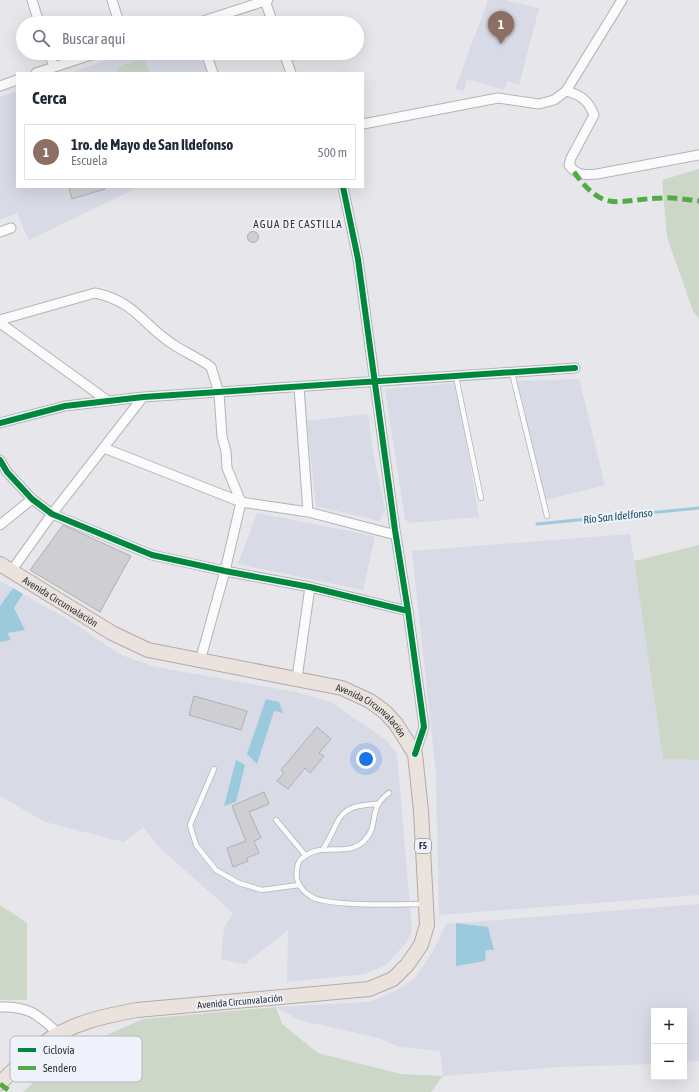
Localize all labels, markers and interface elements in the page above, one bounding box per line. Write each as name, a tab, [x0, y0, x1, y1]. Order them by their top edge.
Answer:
pin: 1	[488, 11, 514, 44]
search box	[16, 16, 364, 60]
icon: search	[30, 27, 52, 49]
text: Buscar aquí	[62, 30, 125, 47]
text: Cerca	[32, 88, 67, 108]
text: 1ro. de Mayo de San Ildefonso	[71, 136, 233, 153]
text: 1	[43, 145, 49, 160]
text: 500 m	[318, 145, 347, 160]
text: Escuela	[71, 153, 108, 168]
district label: AGUA DE CASTILLA	[253, 218, 343, 230]
water label: Río San Idelfonso	[583, 506, 653, 526]
street label: Avenida Circunvalación	[21, 574, 100, 629]
street label: Avenida Circunvalación	[335, 682, 408, 739]
your location	[356, 749, 376, 769]
road number: F5	[415, 839, 431, 853]
street label: Avenida Circunvalación	[197, 992, 284, 1011]
map controls	[651, 1008, 687, 1080]
button: +	[651, 1008, 687, 1044]
legend	[10, 1036, 142, 1082]
text: Ciclovía	[43, 1044, 75, 1056]
button: −	[651, 1044, 687, 1080]
text: Sendero	[43, 1062, 77, 1074]

